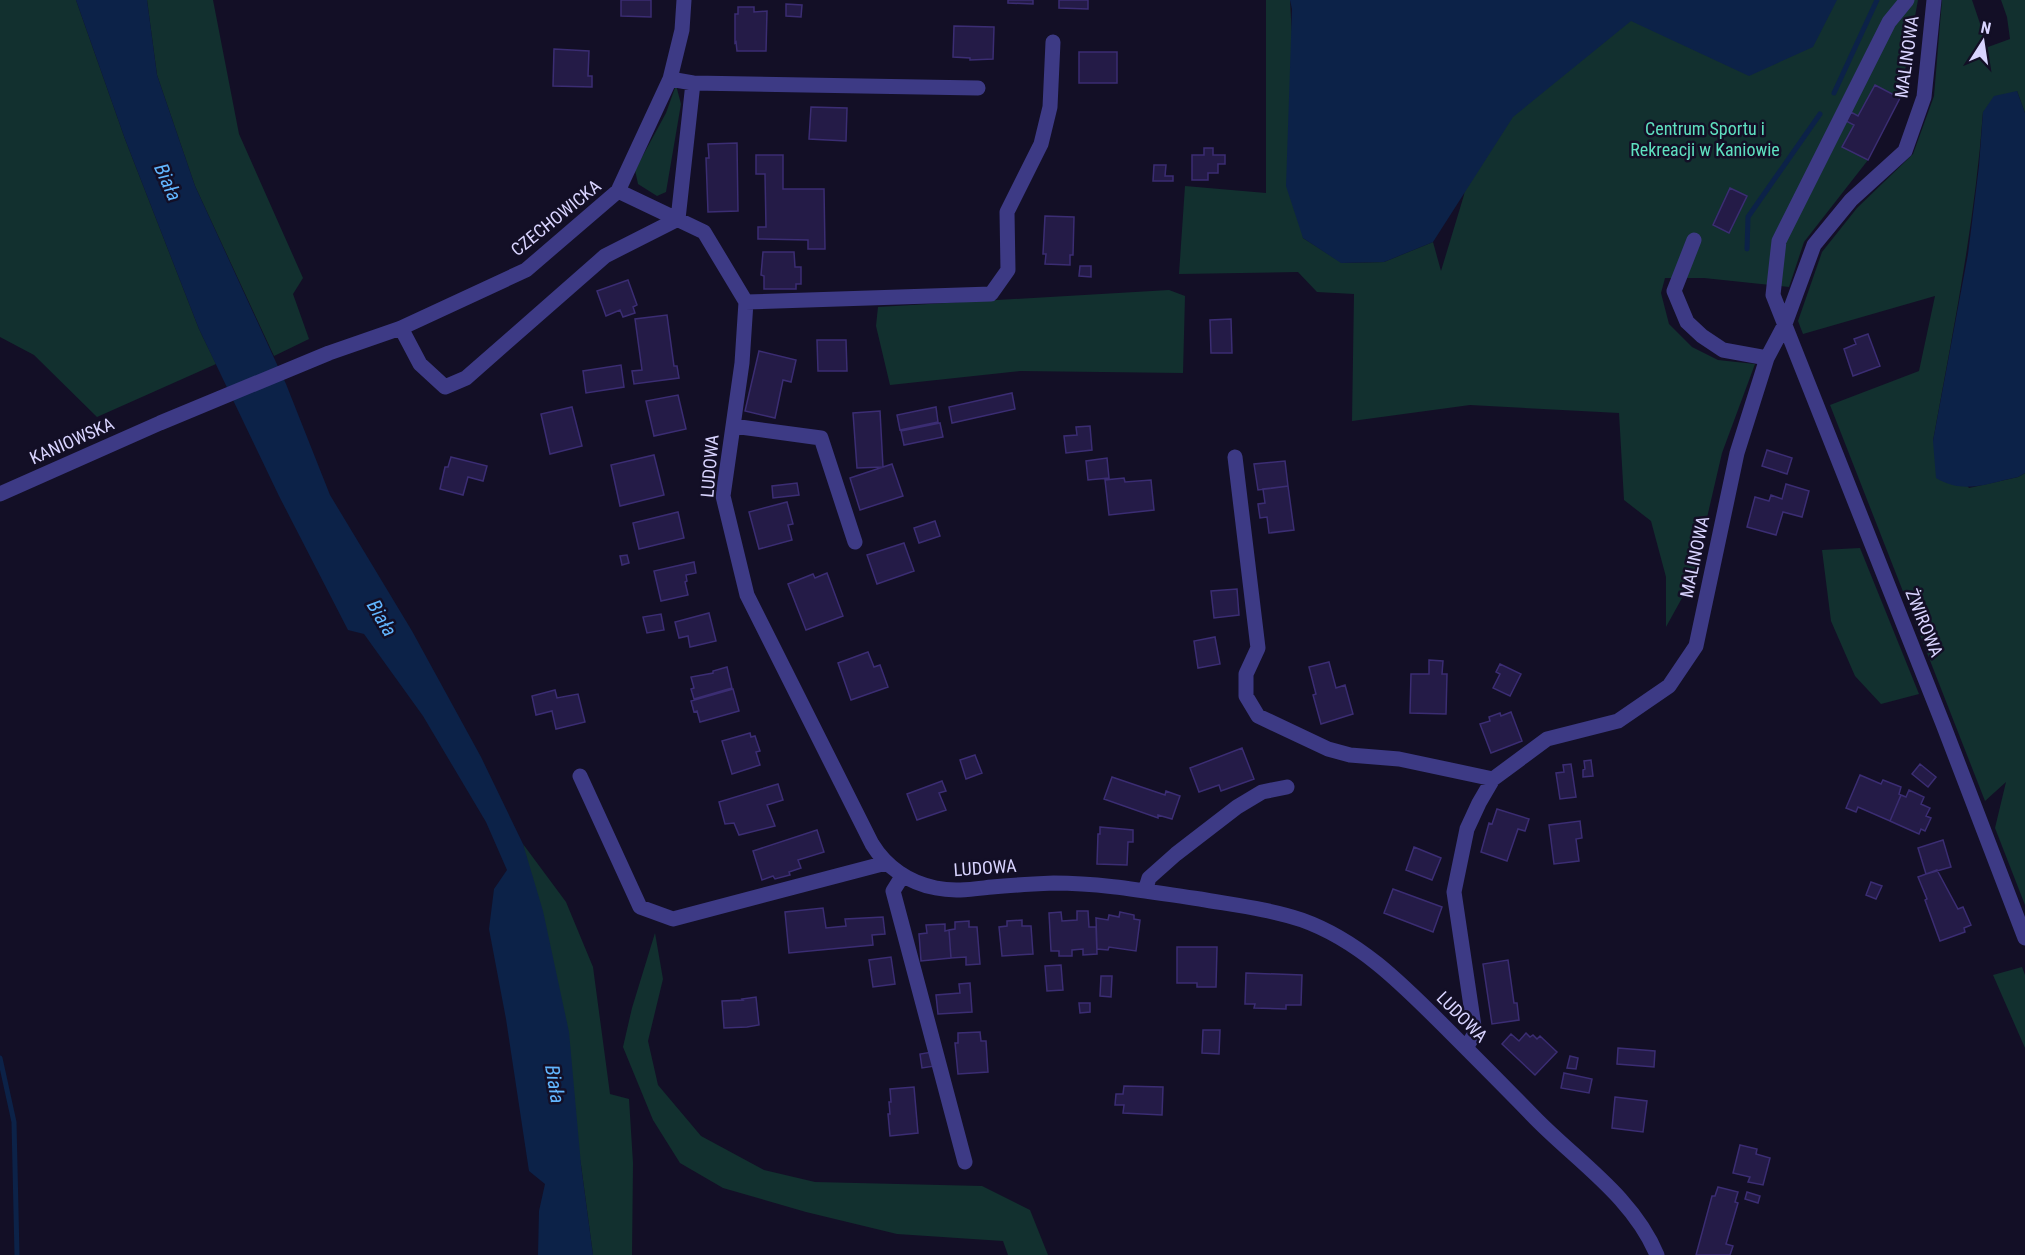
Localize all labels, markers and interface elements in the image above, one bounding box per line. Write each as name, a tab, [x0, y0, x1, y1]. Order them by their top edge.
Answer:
north arrow	[1953, 12, 2013, 72]
street label: MALINOWA	[1890, 14, 1923, 99]
text: N	[1979, 18, 1993, 38]
park label: Centrum Sportu i Rekreacji w Kaniowie	[1630, 118, 1780, 160]
water label: Biała	[149, 160, 187, 204]
street label: CZECHOWICKA	[507, 175, 605, 260]
street label: KANIOWSKA	[26, 412, 118, 468]
street label: LUDOWA	[696, 433, 723, 498]
street label: MALINOWA	[1676, 514, 1714, 600]
street label: ŻWIROWA	[1901, 586, 1948, 661]
water label: Biała	[362, 595, 402, 641]
street label: LUDOWA	[953, 855, 1018, 880]
street label: LUDOWA	[1433, 987, 1492, 1047]
water label: Biała	[540, 1063, 570, 1105]

